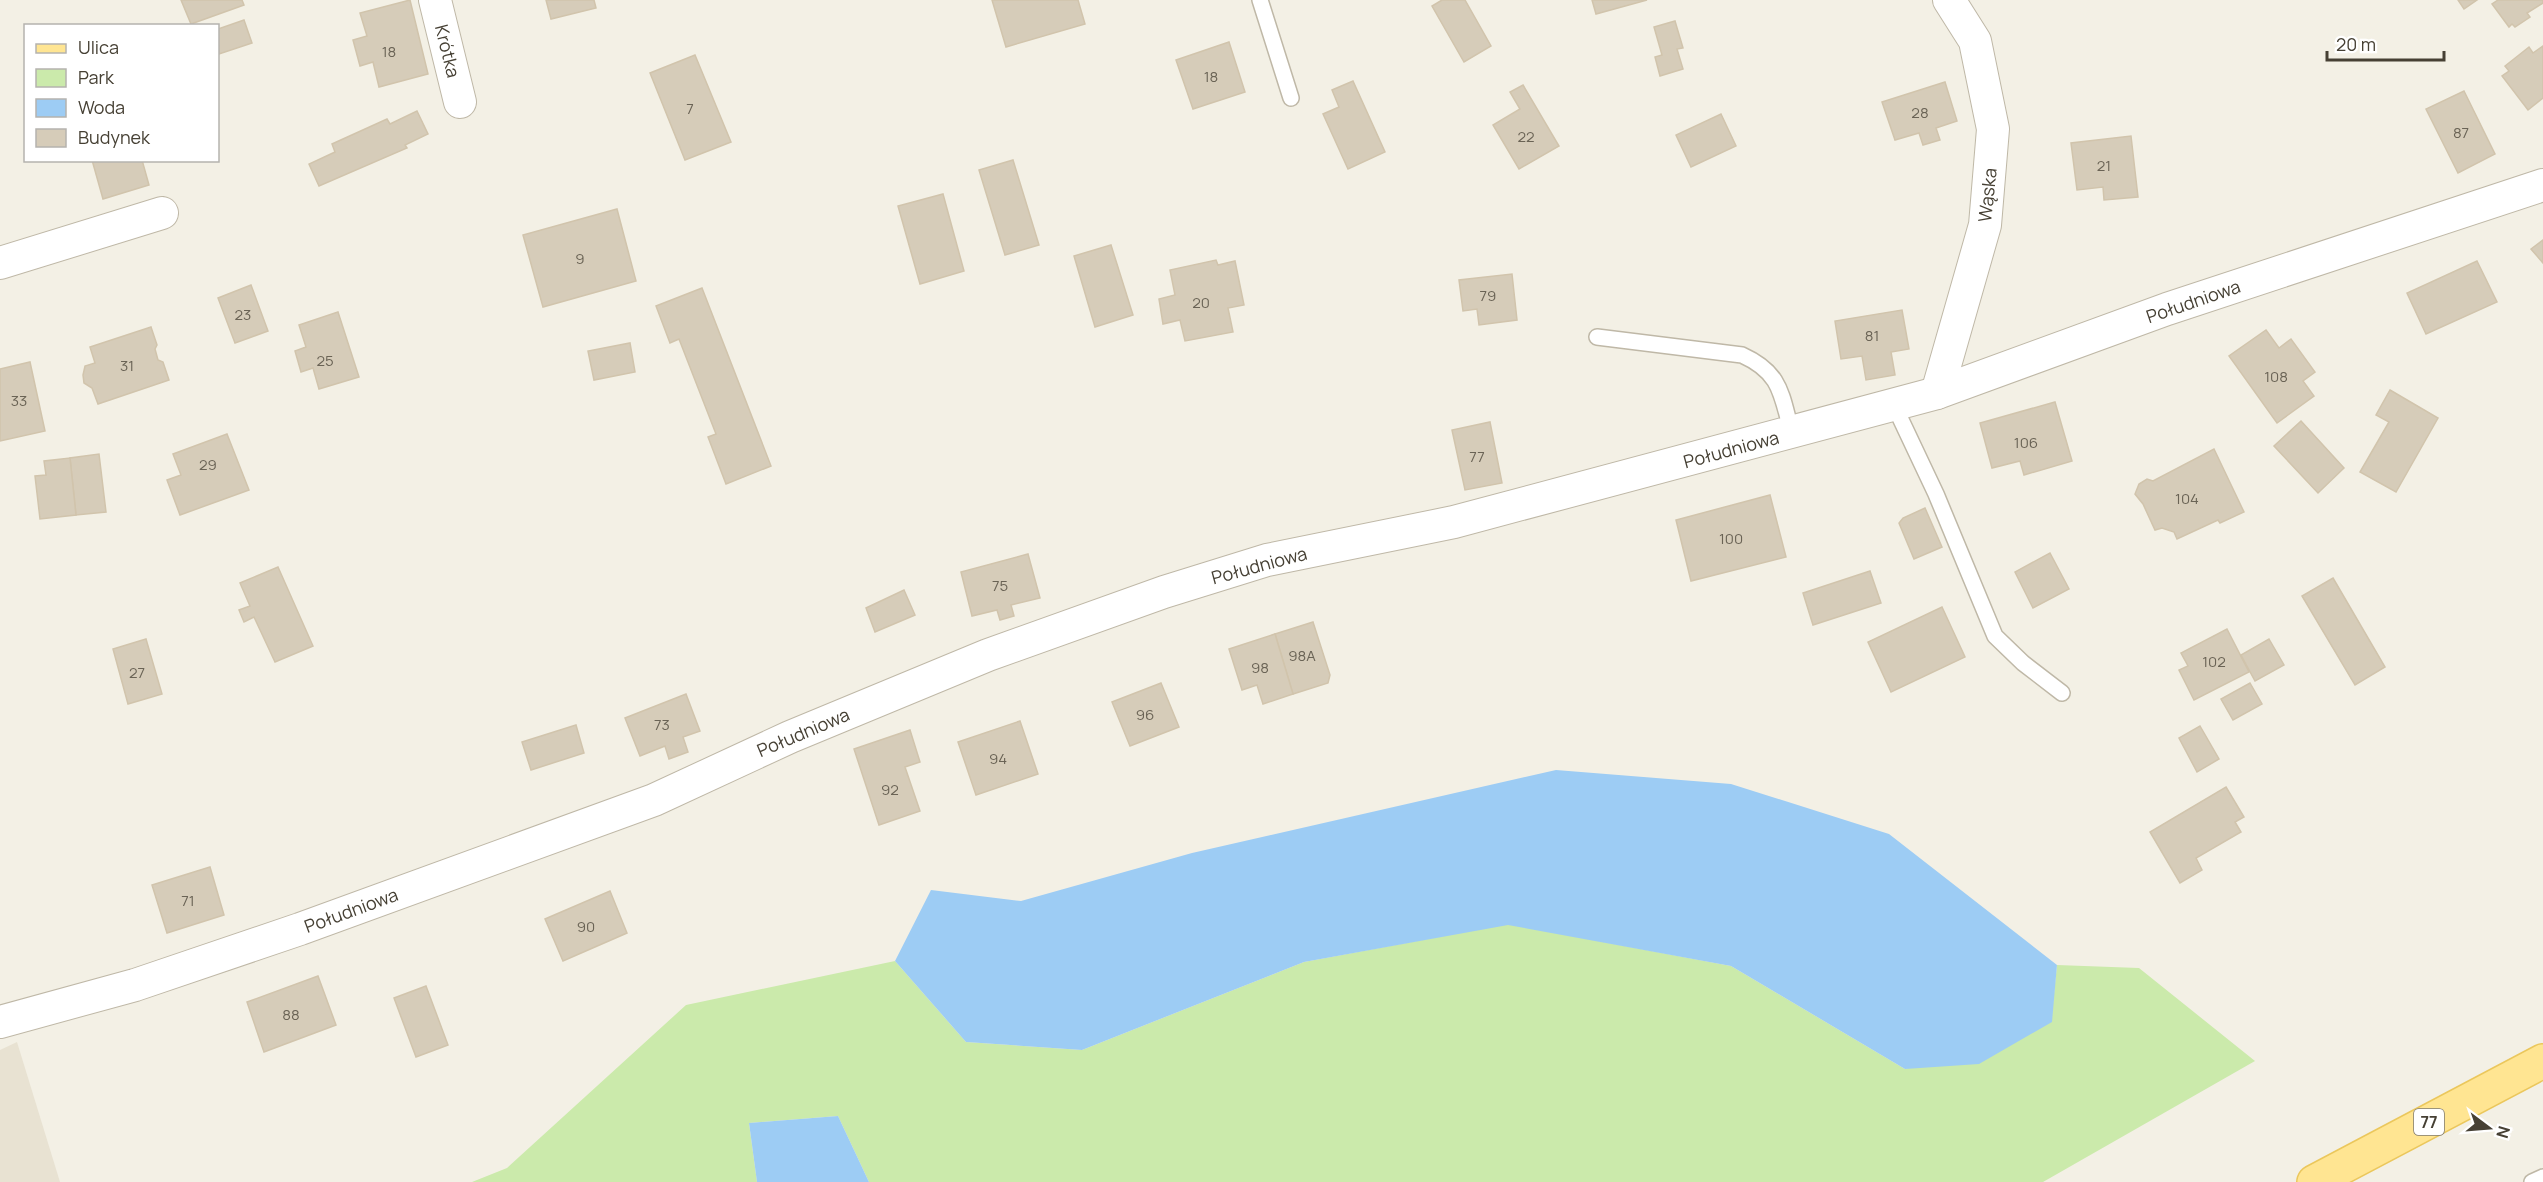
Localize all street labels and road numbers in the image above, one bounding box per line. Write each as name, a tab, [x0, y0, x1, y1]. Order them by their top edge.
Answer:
street label: Krótka	[430, 22, 466, 80]
street label: Wąska	[1972, 167, 2002, 223]
street label: Południowa	[2143, 274, 2243, 328]
street label: Południowa	[1681, 425, 1781, 473]
street label: Południowa	[1209, 541, 1309, 589]
street label: Południowa	[753, 702, 853, 762]
street label: Południowa	[301, 882, 401, 938]
road number: 77	[2414, 1109, 2444, 1135]

